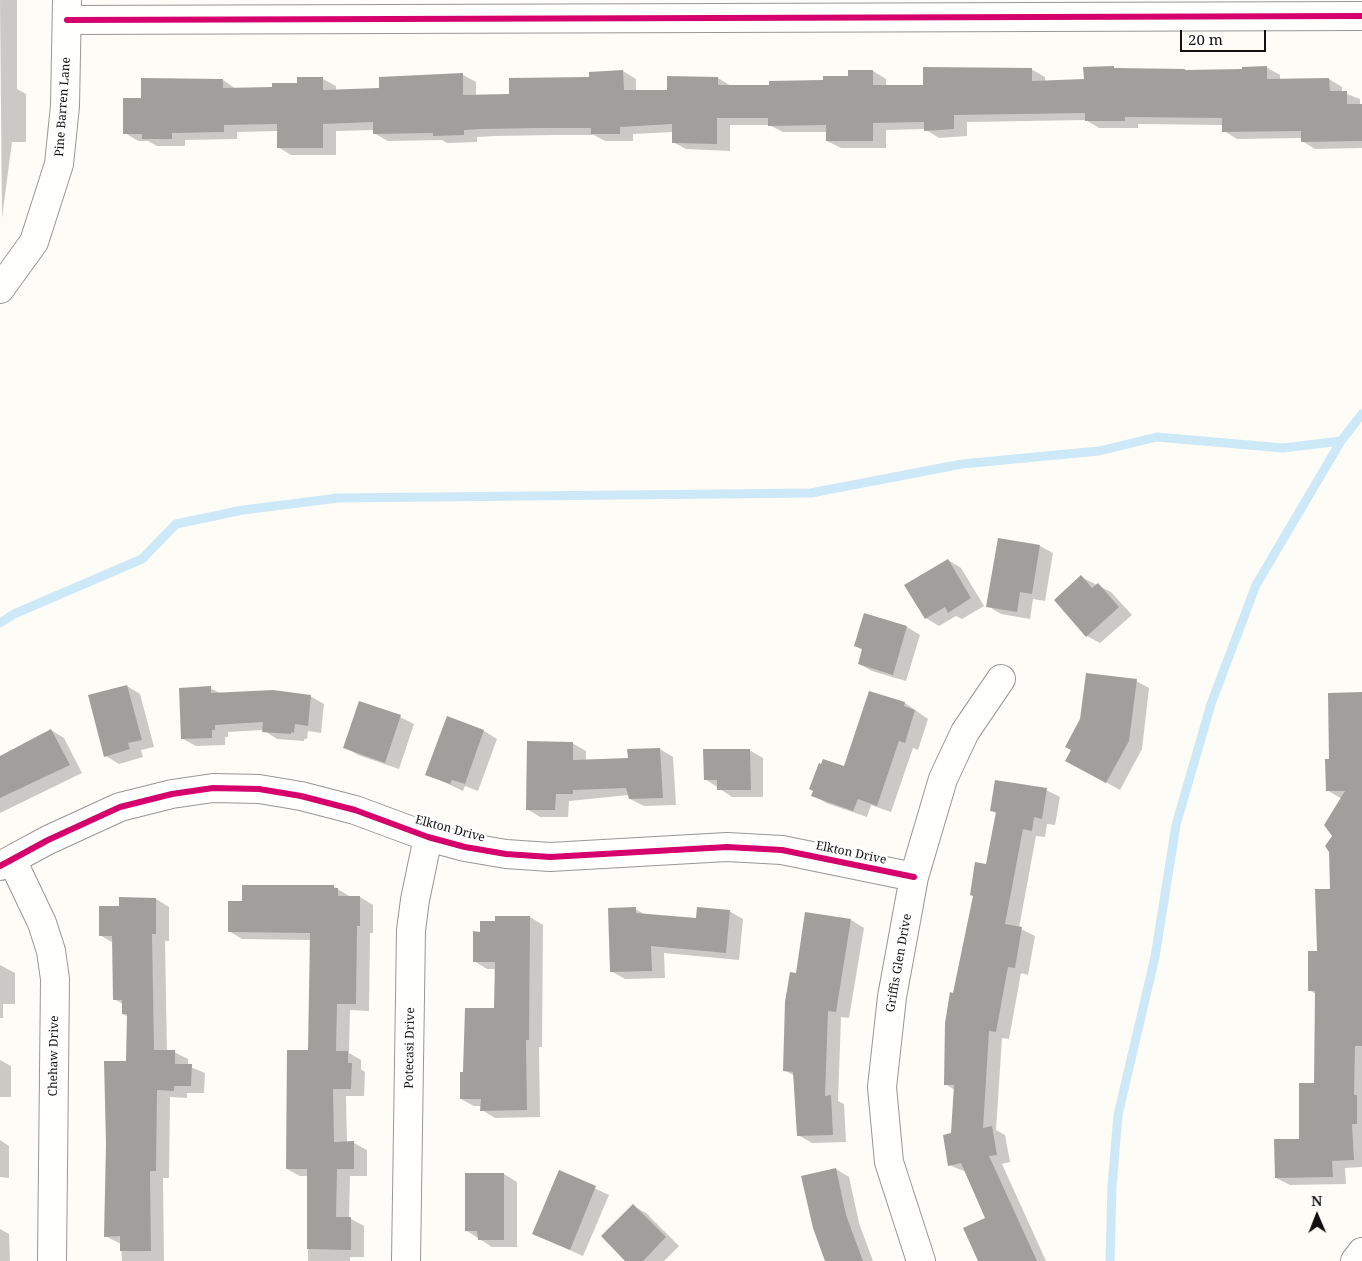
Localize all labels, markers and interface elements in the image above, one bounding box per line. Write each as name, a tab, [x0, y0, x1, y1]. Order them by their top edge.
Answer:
scale bar	[1182, 20, 1268, 52]
text: 20 m	[1188, 29, 1223, 49]
street label: Pine Barren Lane	[52, 57, 74, 157]
street label: Elkton Drive	[413, 813, 487, 845]
street label: Elkton Drive	[814, 838, 888, 868]
street label: Griffis Glen Drive	[883, 913, 915, 1013]
street label: Potecasi Drive	[402, 1007, 418, 1089]
street label: Chehaw Drive	[46, 1015, 62, 1097]
north arrow	[1292, 1191, 1342, 1241]
text: N	[1311, 1191, 1322, 1210]

